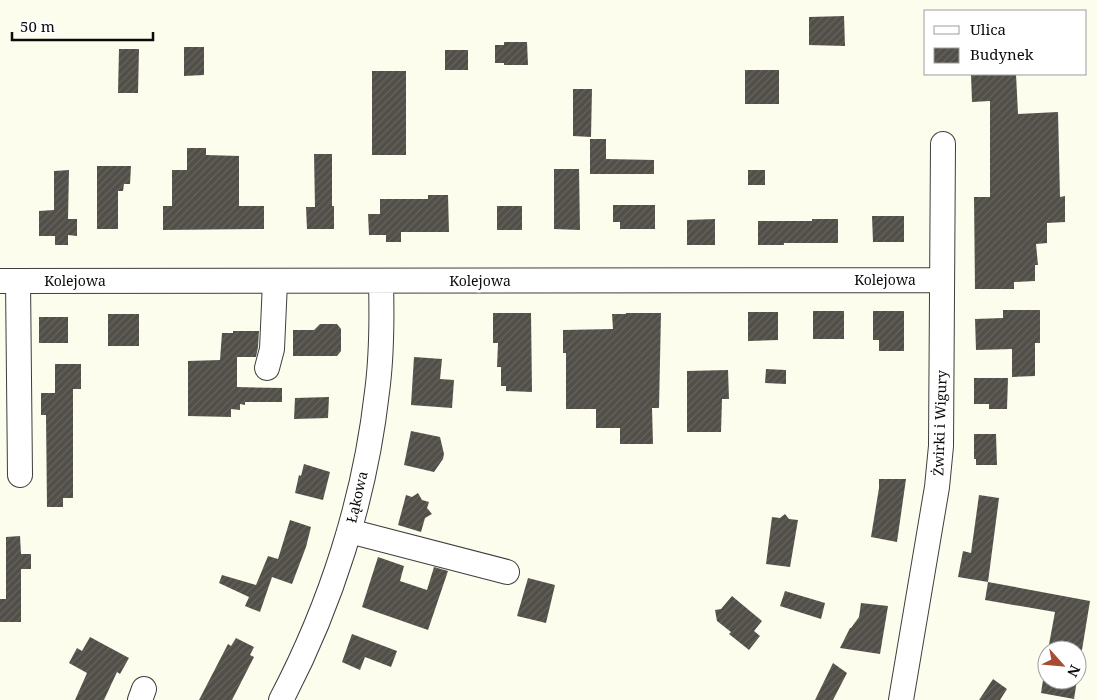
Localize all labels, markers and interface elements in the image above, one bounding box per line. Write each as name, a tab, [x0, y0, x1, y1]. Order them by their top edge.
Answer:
scale bar	[12, 10, 154, 42]
legend	[924, 10, 1087, 75]
text: 50 m	[20, 16, 55, 36]
text: Ulica	[970, 19, 1006, 39]
text: Budynek	[970, 44, 1034, 64]
street label: Kolejowa	[854, 270, 916, 289]
street label: Kolejowa	[44, 271, 106, 290]
street label: Kolejowa	[449, 271, 511, 290]
street label: Żwirki i Wigury	[928, 370, 951, 476]
street label: Łąkowa	[341, 469, 372, 525]
north arrow	[1037, 640, 1087, 690]
text: N	[1063, 662, 1085, 680]

